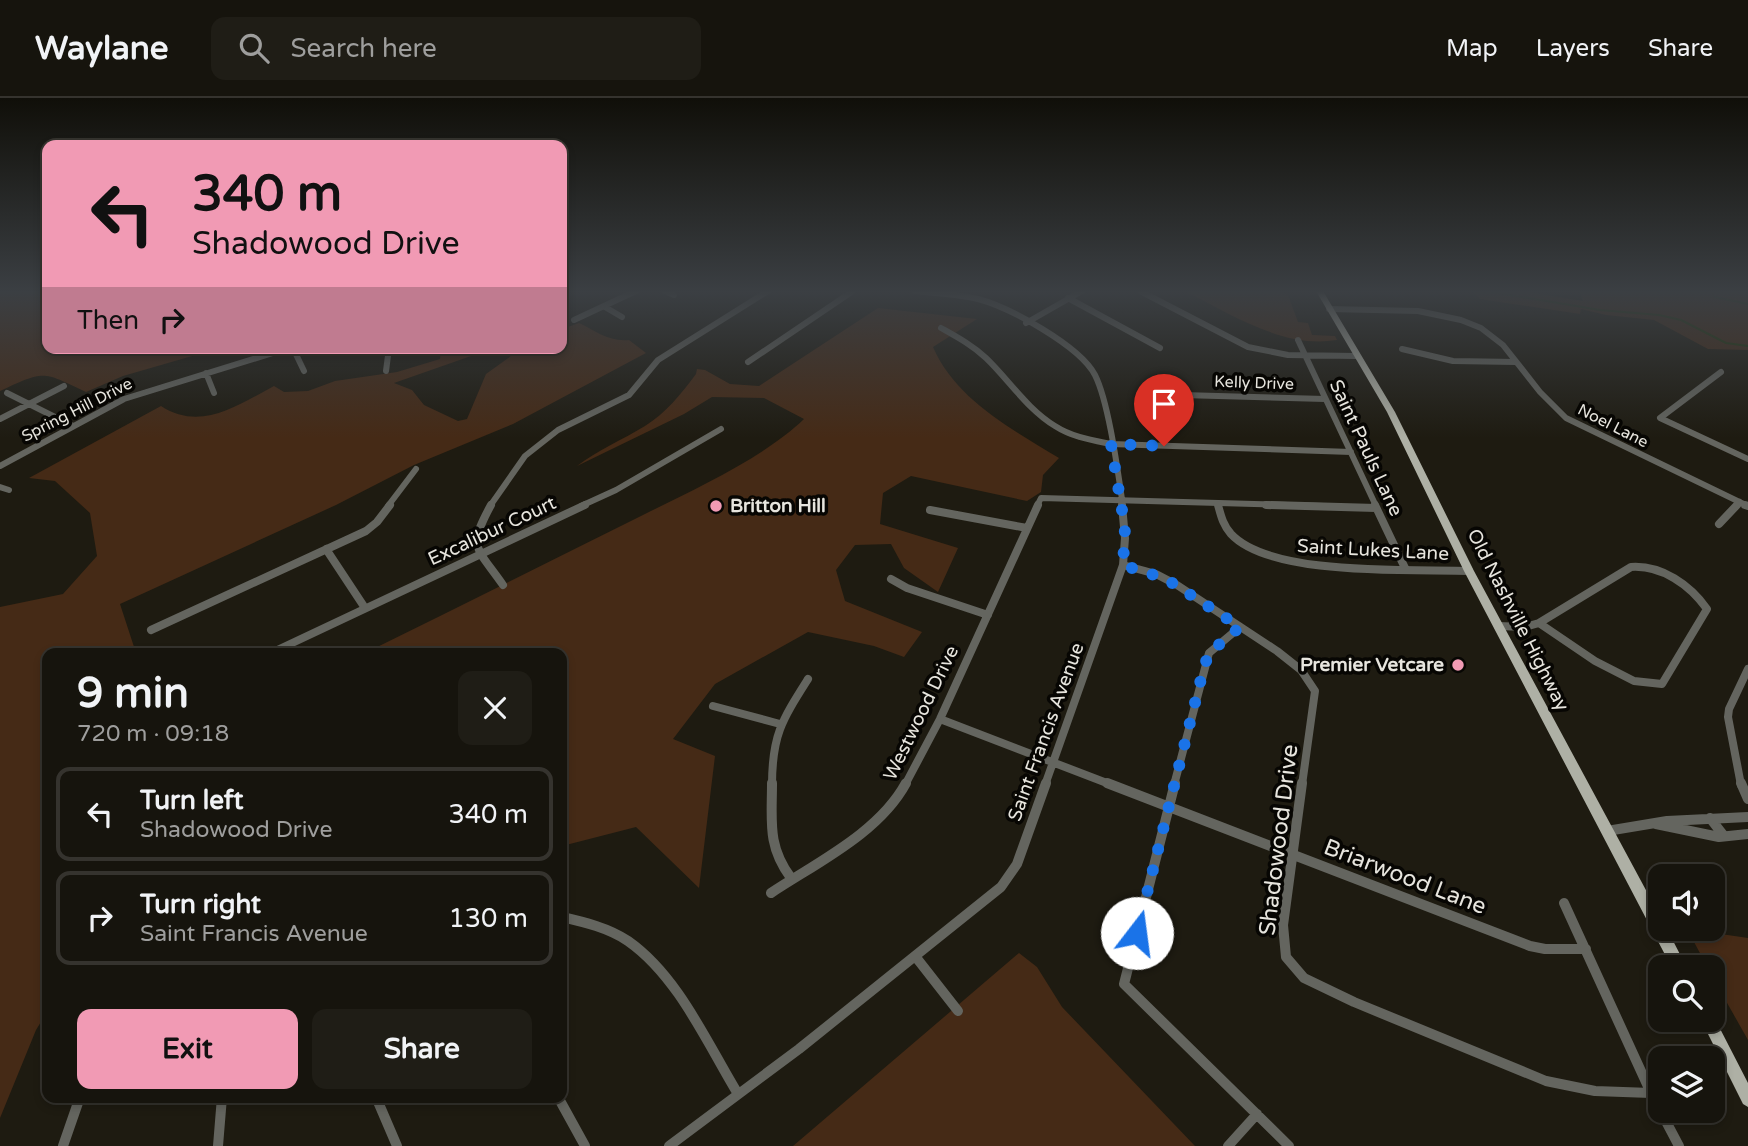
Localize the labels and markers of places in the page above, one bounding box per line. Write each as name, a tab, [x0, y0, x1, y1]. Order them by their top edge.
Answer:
pin	[1134, 374, 1194, 446]
place label: Britton Hill	[730, 495, 826, 517]
marker: Britton Hill	[708, 498, 724, 514]
place label: Premier Vetcare	[1300, 654, 1444, 676]
marker: Premier Vetcare	[1450, 657, 1466, 673]

